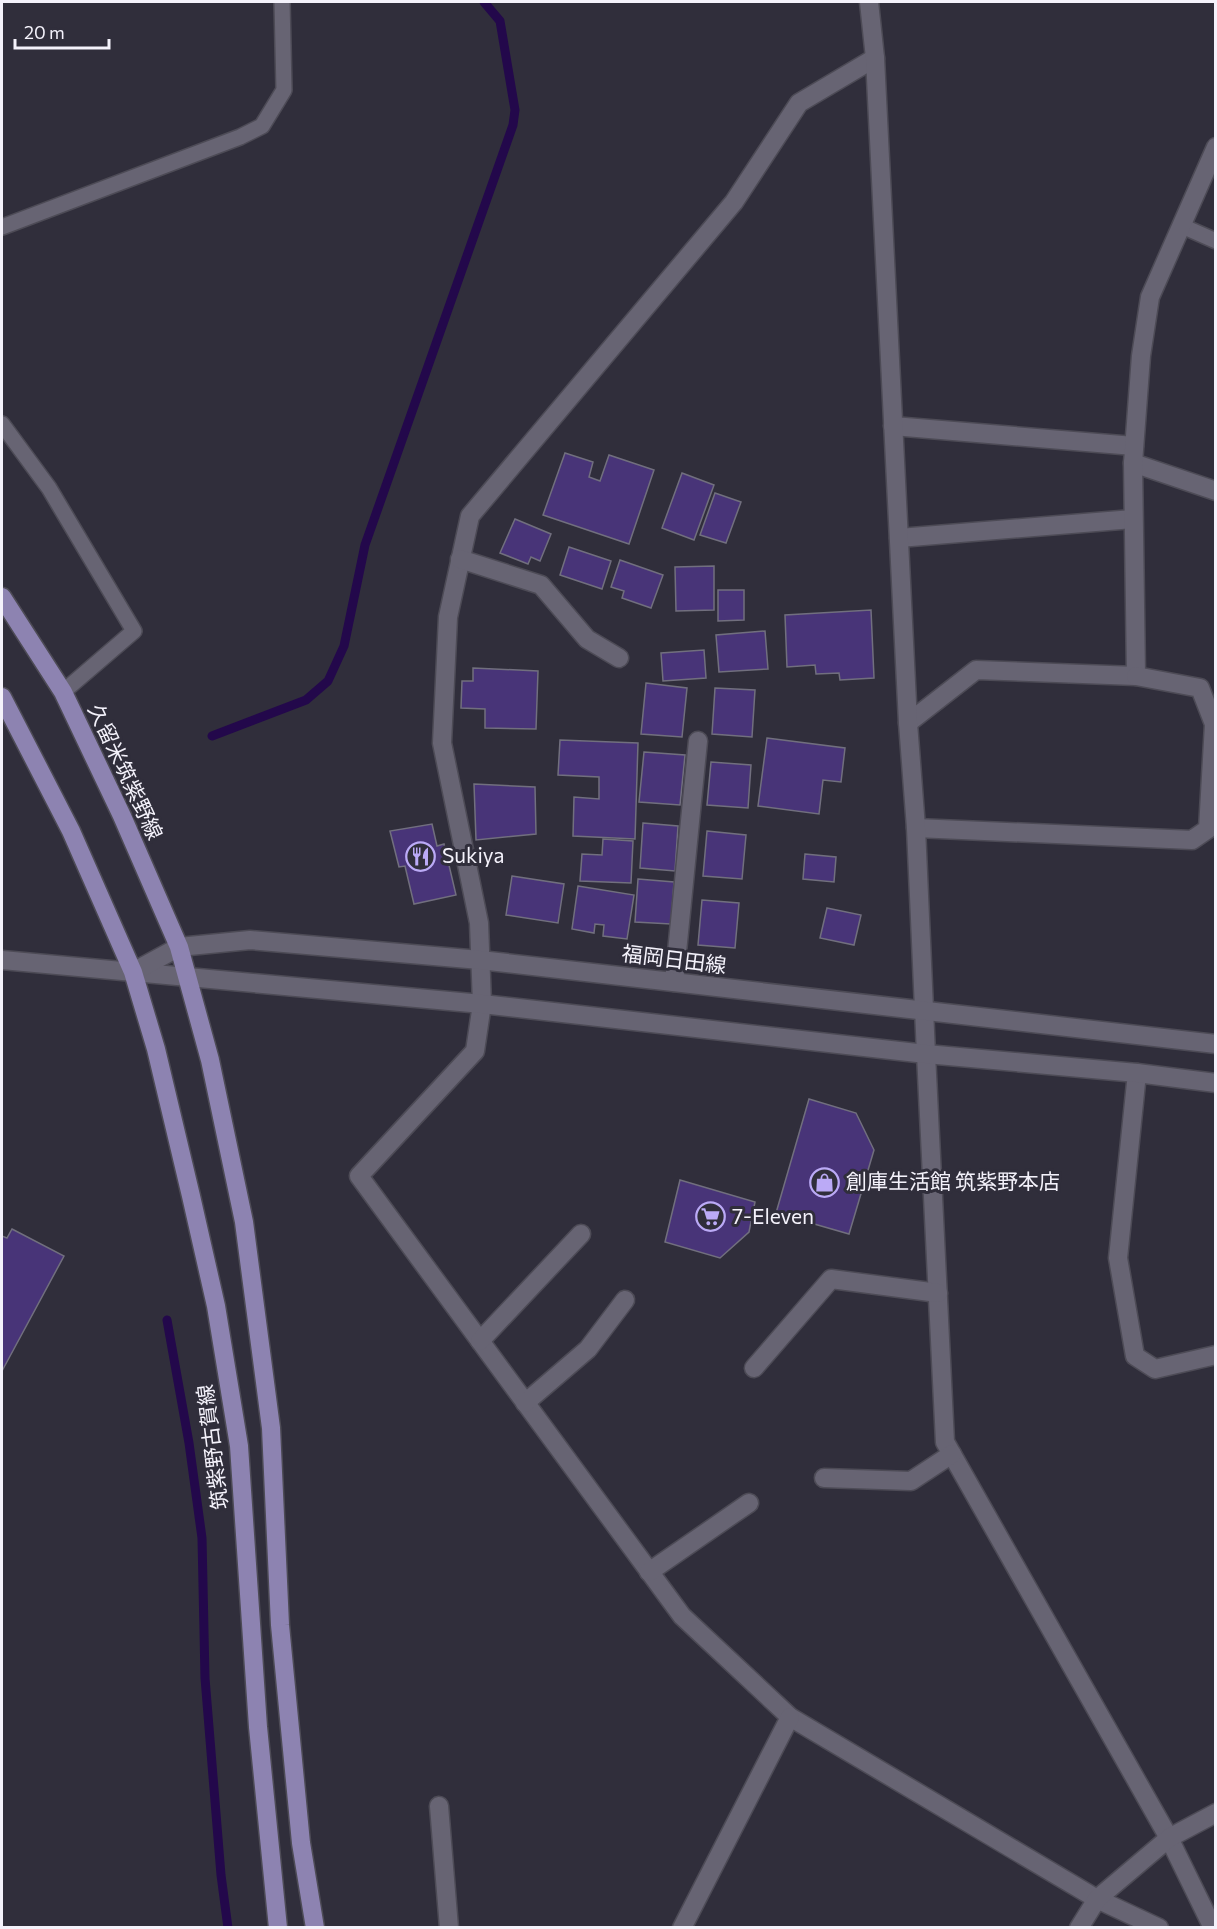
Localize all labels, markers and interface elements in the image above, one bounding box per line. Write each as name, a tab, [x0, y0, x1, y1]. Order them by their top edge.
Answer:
scale bar	[15, 12, 110, 50]
text: 20 m	[24, 21, 65, 43]
street label: 久留米筑紫野線	[84, 699, 169, 843]
restaurant icon: Sukiya	[405, 840, 437, 872]
place label: Sukiya	[442, 842, 504, 867]
street label: 福岡日田線	[621, 940, 728, 977]
shop icon: 創庫生活館 筑紫野本店	[809, 1166, 841, 1198]
place label: 創庫生活館 筑紫野本店	[846, 1168, 1060, 1193]
supermarket icon: 7-Eleven	[695, 1201, 727, 1233]
place label: 7-Eleven	[732, 1203, 814, 1228]
street label: 筑紫野古賀線	[191, 1383, 232, 1511]

